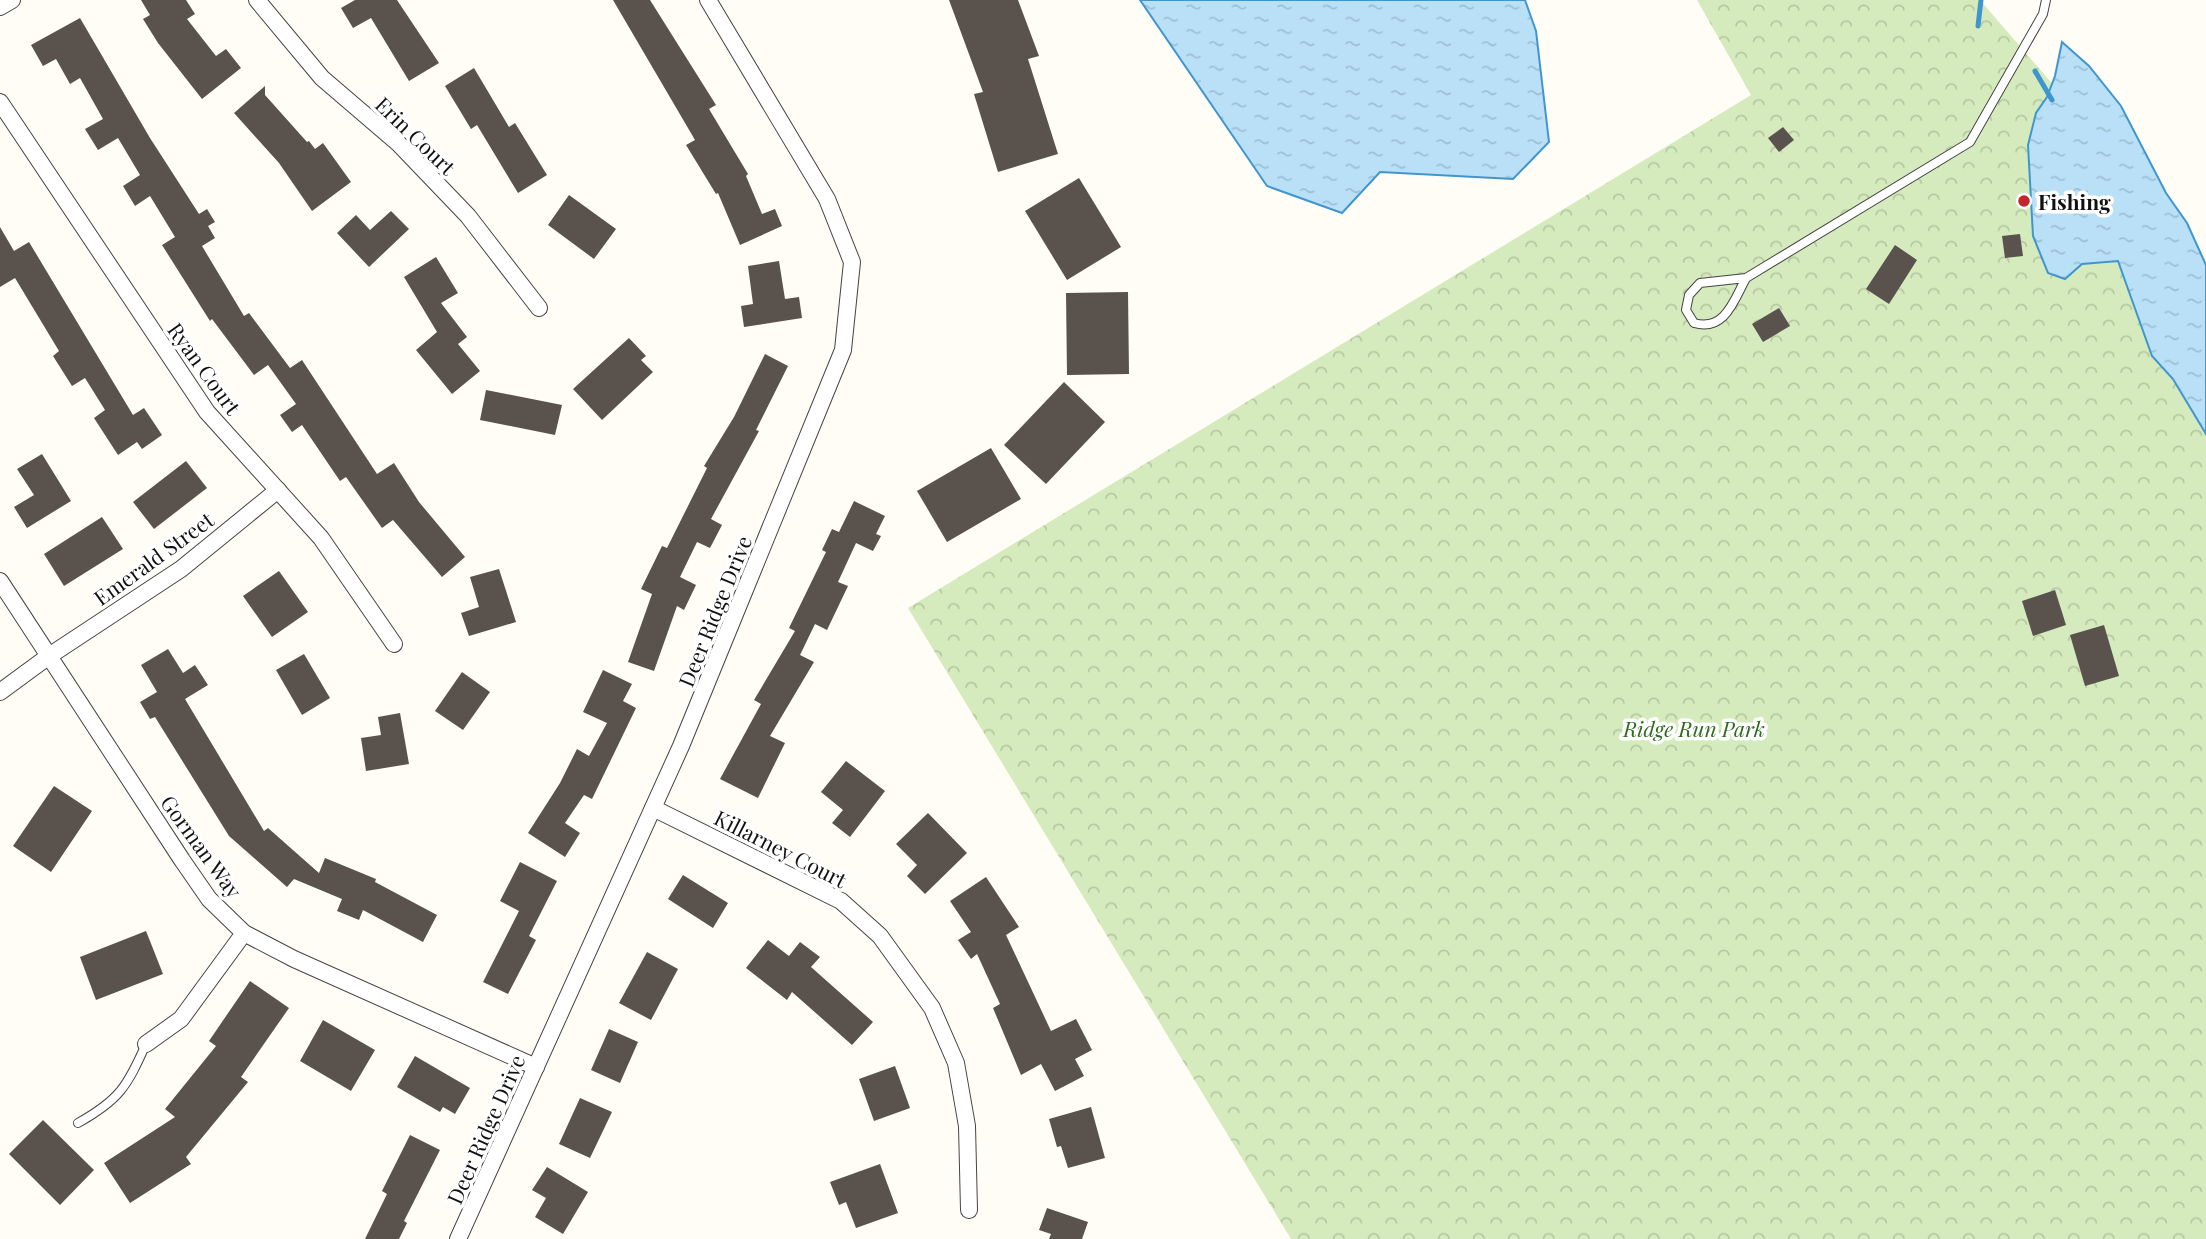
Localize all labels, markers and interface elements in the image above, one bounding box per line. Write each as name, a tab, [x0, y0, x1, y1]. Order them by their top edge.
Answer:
street label: Erin Court	[370, 90, 462, 181]
place label: Fishing	[2038, 187, 2111, 215]
marker: Fishing	[2016, 193, 2032, 209]
street label: Ryan Court	[162, 317, 248, 420]
street label: Emerald Street	[88, 505, 219, 611]
street label: Deer Ridge Drive	[671, 531, 757, 691]
park label: Ridge Run Park	[1622, 714, 1765, 742]
street label: Gorman Way	[155, 789, 249, 903]
street label: Killarney Court	[710, 803, 852, 894]
street label: Deer Ridge Drive	[440, 1050, 530, 1208]

